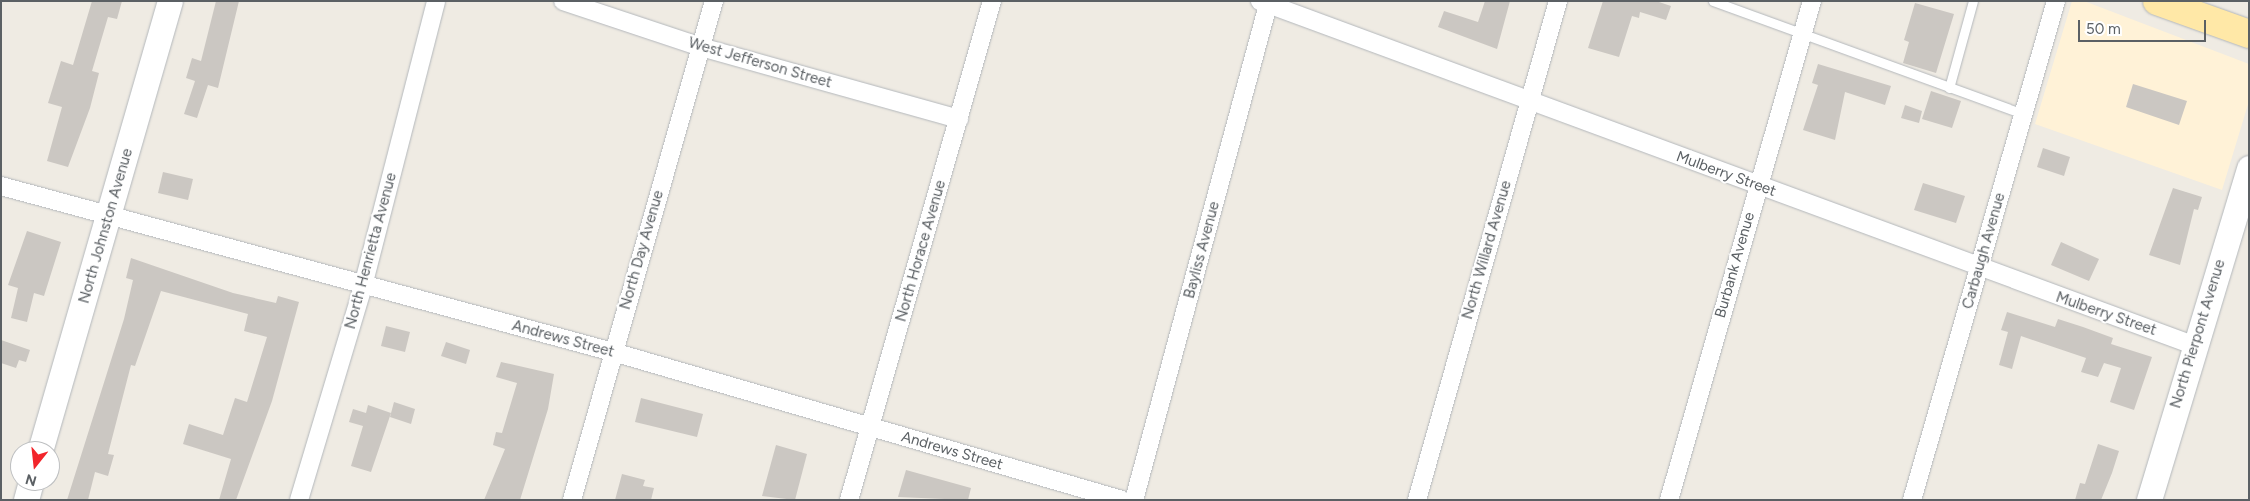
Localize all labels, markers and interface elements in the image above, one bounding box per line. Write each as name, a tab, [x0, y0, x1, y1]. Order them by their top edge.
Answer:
scale bar	[2080, 10, 2208, 42]
text: 50 m	[2086, 20, 2121, 38]
street label: West Jefferson Street	[686, 34, 834, 92]
street label: North Johnston Avenue	[75, 146, 137, 306]
street label: Mulberry Street	[1674, 148, 1778, 200]
street label: North Henrietta Avenue	[341, 171, 401, 331]
street label: North Horace Avenue	[892, 178, 950, 324]
street label: North Willard Avenue	[1459, 179, 1515, 321]
street label: North Day Avenue	[616, 188, 668, 312]
street label: Carbaugh Avenue	[1959, 191, 2009, 311]
street label: Bayliss Avenue	[1180, 199, 1224, 301]
street label: Burbank Avenue	[1711, 210, 1759, 320]
street label: North Pierpont Avenue	[2167, 257, 2229, 411]
street label: Mulberry Street	[2053, 288, 2159, 340]
street label: Andrews Street	[510, 317, 616, 361]
street label: Andrews Street	[899, 428, 1005, 474]
north arrow	[10, 441, 60, 491]
text: N	[23, 470, 39, 490]

